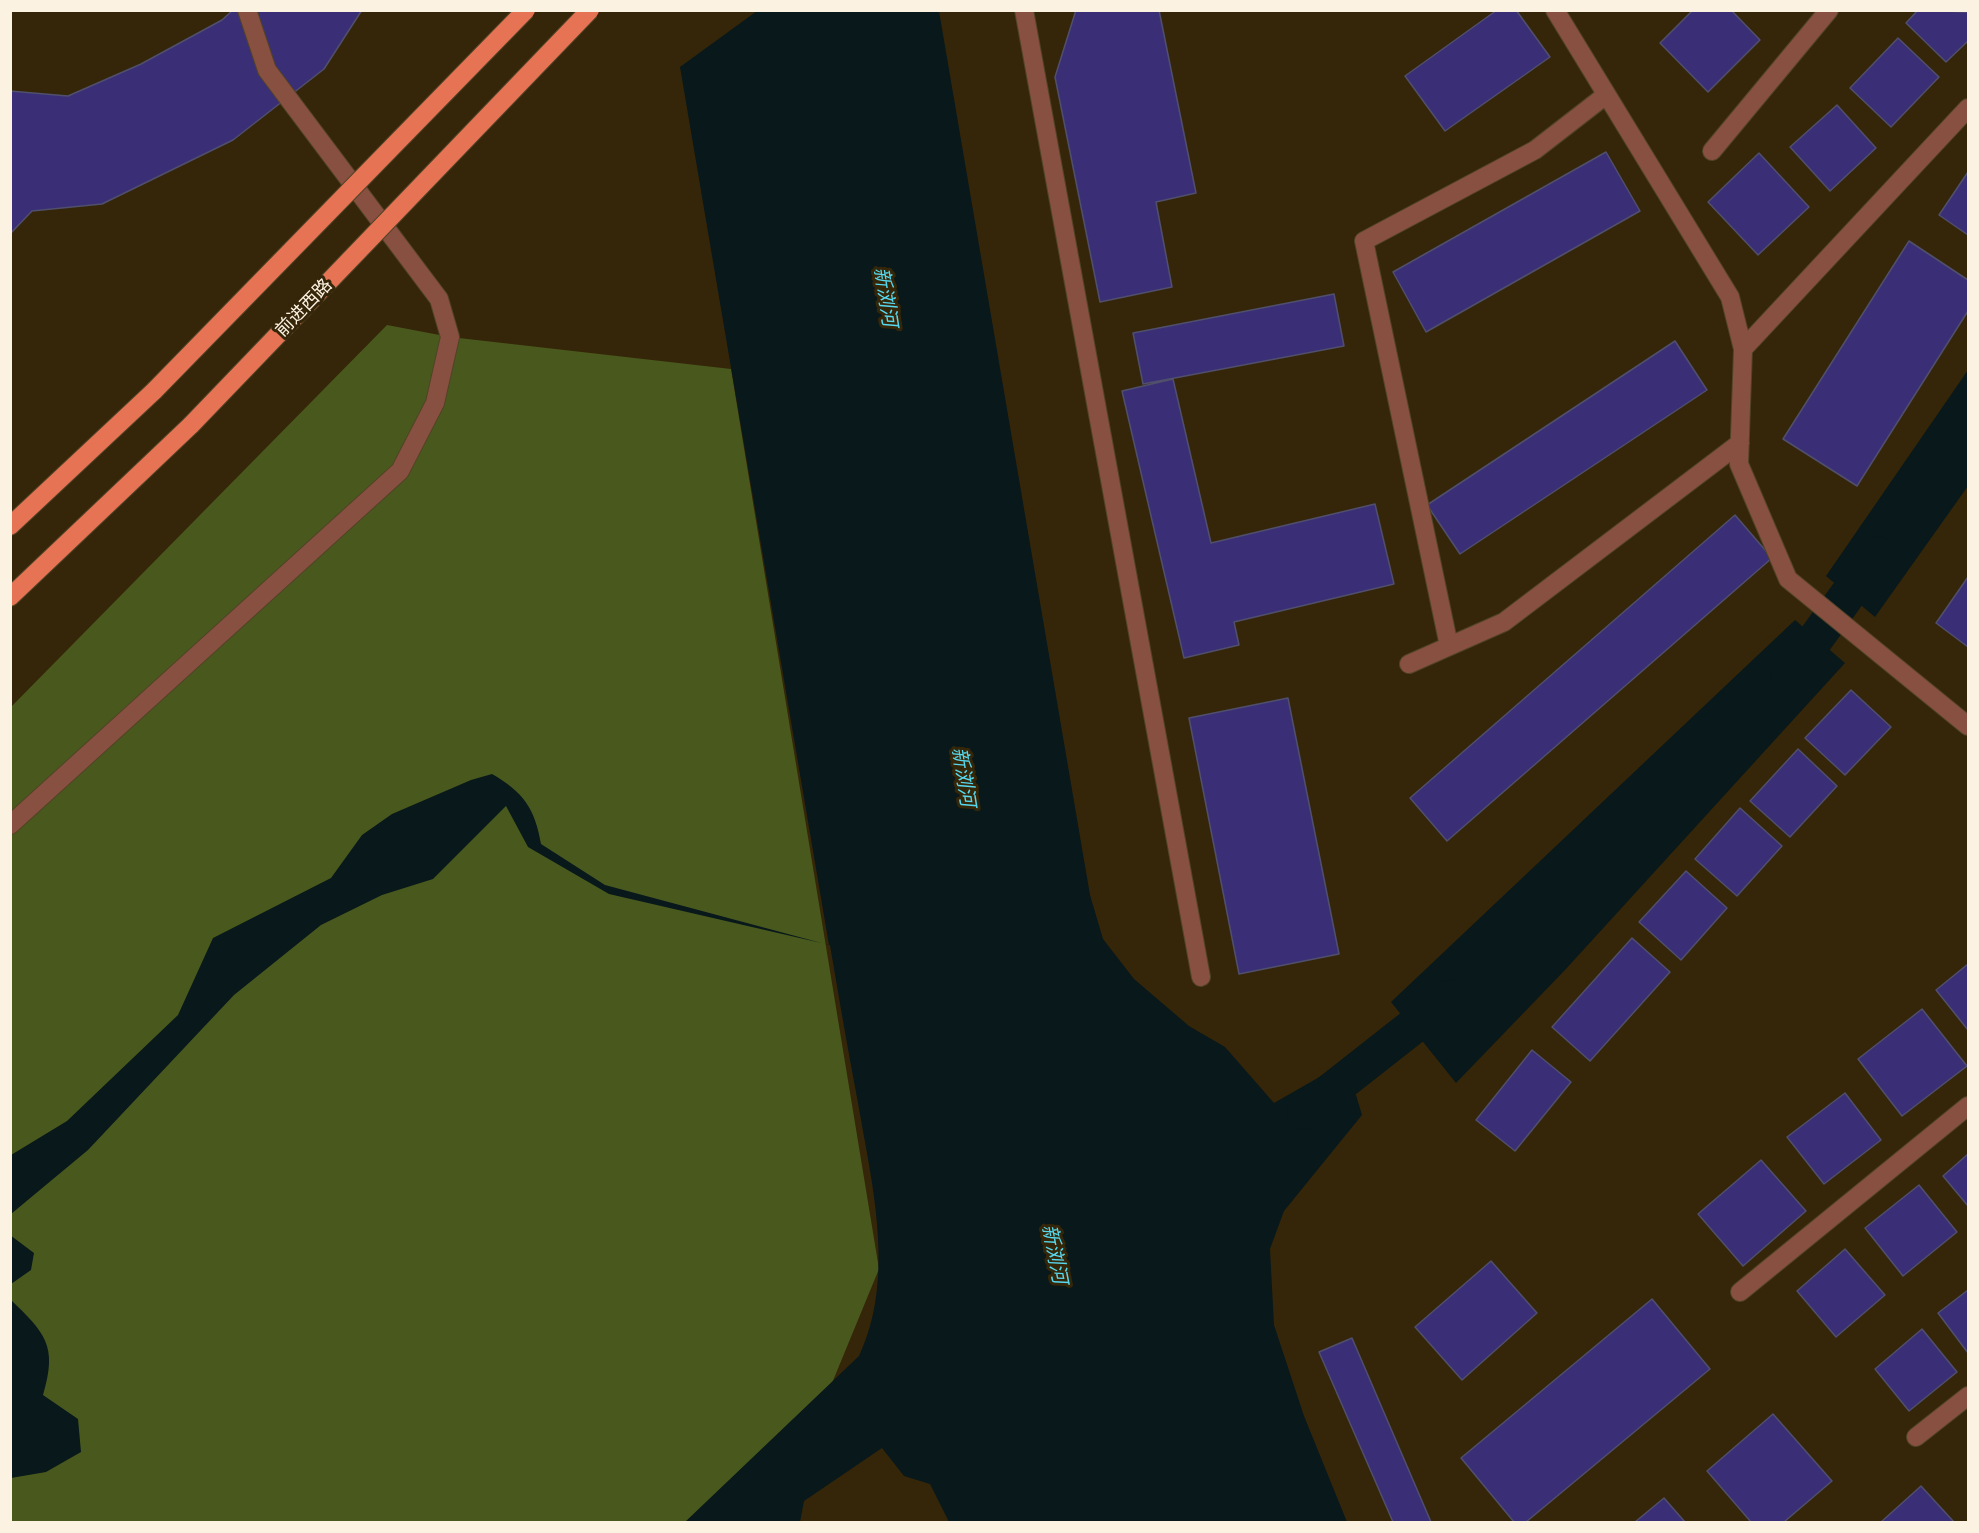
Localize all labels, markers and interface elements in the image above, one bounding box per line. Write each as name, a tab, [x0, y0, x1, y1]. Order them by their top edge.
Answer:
water label: 新浏河	[868, 265, 902, 329]
street label: 前进西路	[271, 275, 337, 341]
water label: 新浏河	[946, 745, 980, 809]
water label: 新浏河	[1036, 1222, 1072, 1286]

